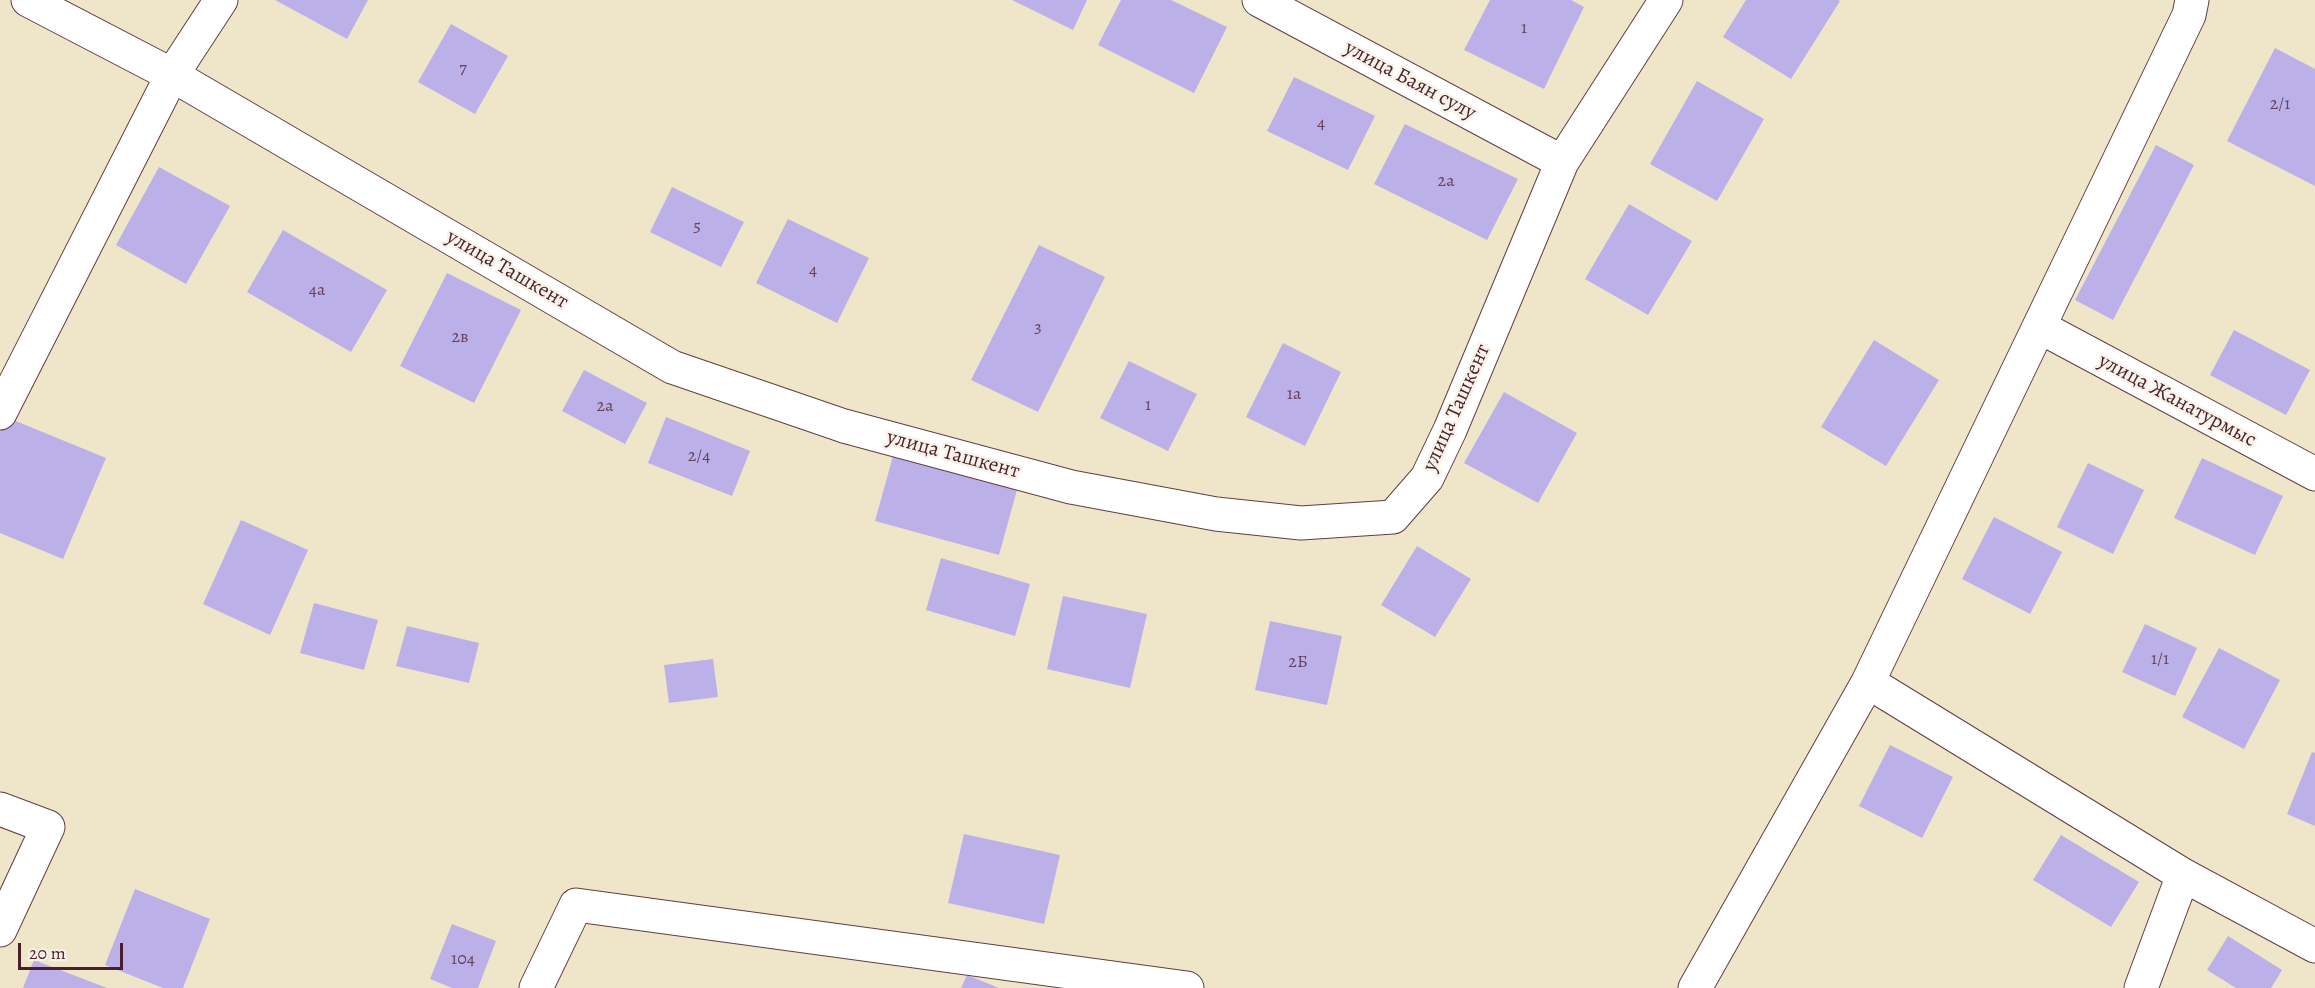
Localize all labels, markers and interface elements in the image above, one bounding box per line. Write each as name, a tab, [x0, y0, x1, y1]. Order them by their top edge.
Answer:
house number: 1	[1521, 18, 1527, 40]
street label: улица Баян сулу	[1340, 36, 1480, 126]
house number: 7	[459, 58, 467, 80]
house number: 2/1	[2270, 94, 2290, 116]
house number: 4	[1317, 113, 1325, 135]
house number: 2а	[1438, 171, 1454, 193]
house number: 5	[693, 216, 701, 238]
street label: улица Ташкент	[442, 225, 572, 315]
house number: 4	[809, 260, 817, 282]
house number: 4а	[309, 280, 325, 302]
house number: 3	[1034, 317, 1042, 339]
house number: 2в	[451, 327, 469, 349]
street label: улица Ташкент	[1418, 340, 1496, 476]
street label: улица Жанатурмыс	[2094, 349, 2260, 453]
house number: 1а	[1287, 384, 1301, 406]
house number: 1	[1145, 395, 1151, 417]
house number: 2а	[597, 396, 613, 418]
street label: улица Ташкент	[884, 425, 1022, 485]
house number: 2/4	[688, 446, 710, 468]
house number: 1/1	[2151, 649, 2169, 671]
house number: 2Б	[1288, 652, 1308, 674]
scale bar	[21, 931, 126, 969]
text: 20 m	[29, 941, 66, 965]
house number: 104	[451, 949, 475, 971]

